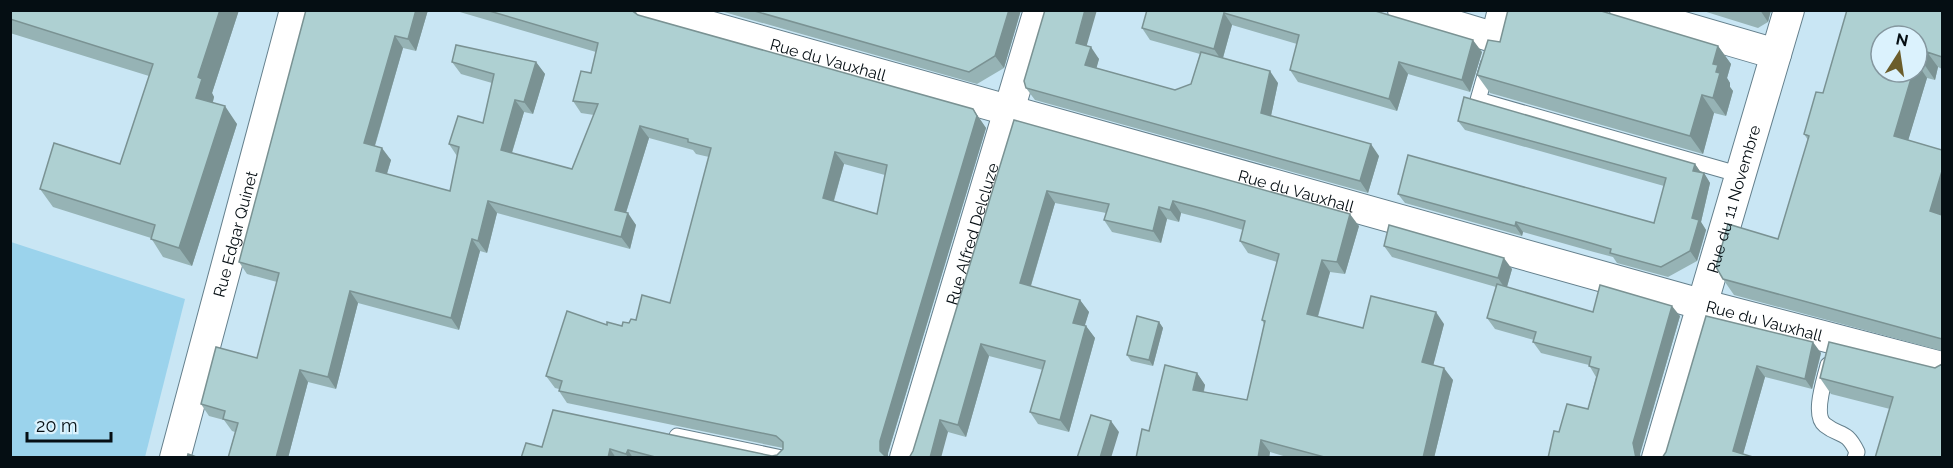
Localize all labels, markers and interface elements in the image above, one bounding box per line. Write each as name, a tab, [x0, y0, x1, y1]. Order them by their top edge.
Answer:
north arrow	[1869, 24, 1929, 84]
text: N	[1894, 29, 1910, 50]
street label: Rue du Vauxhall	[768, 35, 889, 86]
street label: Rue du 11 Novembre	[1703, 123, 1765, 275]
street label: Rue Alfred Delcluze	[942, 161, 1003, 307]
street label: Rue du Vauxhall	[1236, 166, 1357, 217]
street label: Rue Edgar Quinet	[210, 168, 262, 299]
street label: Rue du Vauxhall	[1704, 297, 1825, 346]
scale bar	[27, 405, 111, 443]
text: 20 m	[36, 415, 78, 436]

